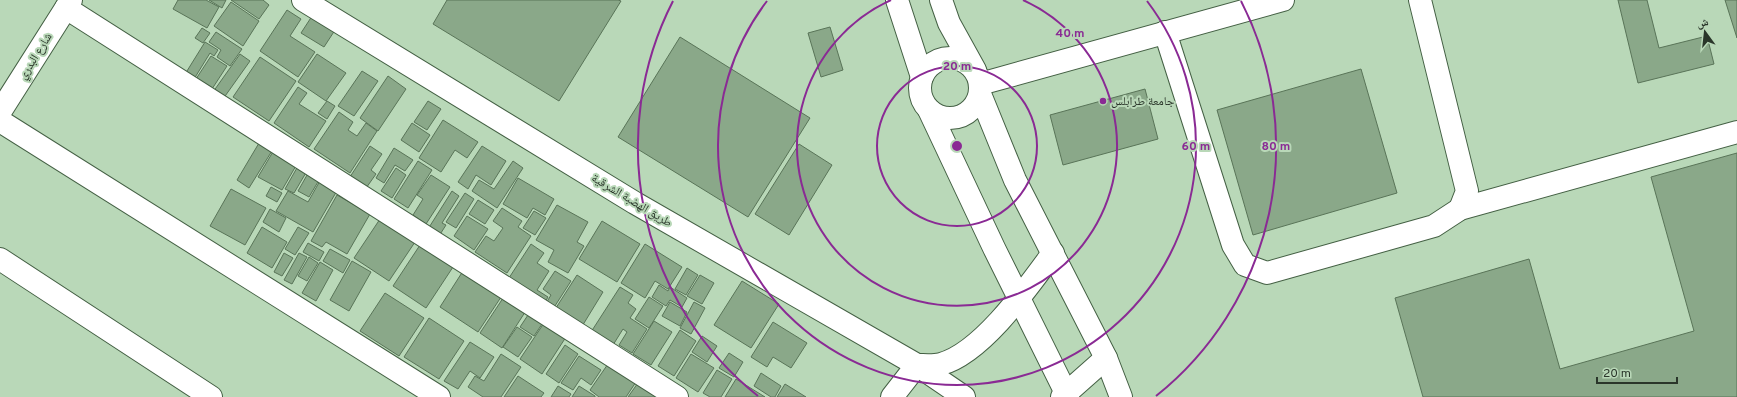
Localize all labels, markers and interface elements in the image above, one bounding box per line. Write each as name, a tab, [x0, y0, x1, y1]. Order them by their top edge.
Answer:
north arrow	[1685, 12, 1725, 52]
text: ش	[1695, 15, 1710, 32]
text: 40 m	[1055, 26, 1085, 42]
street label: شارع البدري	[15, 30, 57, 83]
text: 20 m	[943, 59, 971, 75]
place label: جامعة طرابلس	[1111, 94, 1175, 110]
marker: جامعة طرابلس	[1098, 96, 1108, 106]
centre of rings	[950, 139, 964, 153]
text: 60 m	[1182, 139, 1210, 155]
text: 80 m	[1262, 139, 1290, 155]
street label: طريق الهضبة الشرقية	[588, 170, 675, 231]
scale bar	[1597, 359, 1677, 385]
text: 20 m	[1603, 366, 1631, 382]

